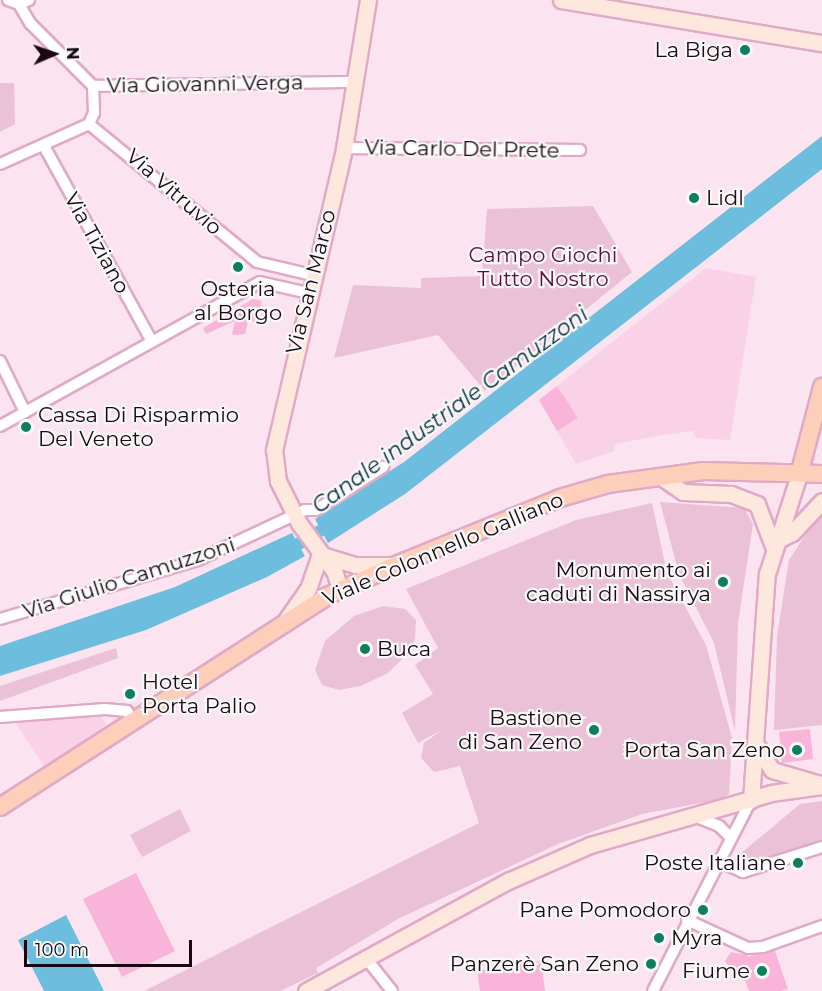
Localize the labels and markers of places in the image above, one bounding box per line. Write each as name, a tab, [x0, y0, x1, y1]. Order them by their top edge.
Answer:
place label: La Biga	[654, 37, 733, 63]
marker: La Biga	[738, 43, 752, 57]
place label: Lidl	[706, 185, 744, 211]
marker: Lidl	[687, 191, 701, 205]
marker: Osteria al Borgo	[231, 260, 245, 274]
place label: Osteria al Borgo	[194, 276, 282, 326]
place label: Cassa Di Risparmio Del Veneto	[38, 402, 239, 452]
marker: Cassa Di Risparmio Del Veneto	[19, 420, 33, 434]
place label: Monumento ai caduti di Nassirya	[526, 557, 711, 607]
marker: Monumento ai caduti di Nassirya	[716, 575, 730, 589]
place label: Buca	[377, 636, 431, 662]
marker: Buca	[358, 642, 372, 656]
place label: Hotel Porta Palio	[142, 669, 256, 719]
marker: Hotel Porta Palio	[123, 687, 137, 701]
place label: Bastione di San Zeno	[458, 705, 582, 755]
marker: Bastione di San Zeno	[587, 723, 601, 737]
place label: Porta San Zeno	[624, 737, 785, 763]
marker: Porta San Zeno	[790, 743, 804, 757]
place label: Poste Italiane	[644, 850, 786, 876]
marker: Poste Italiane	[791, 856, 805, 870]
place label: Pane Pomodoro	[519, 897, 691, 923]
marker: Pane Pomodoro	[696, 903, 710, 917]
place label: Myra	[671, 925, 722, 951]
marker: Myra	[652, 931, 666, 945]
place label: Panzerè San Zeno	[450, 951, 639, 977]
marker: Panzerè San Zeno	[644, 957, 658, 971]
place label: Fiume	[682, 958, 750, 984]
marker: Fiume	[755, 964, 769, 978]

